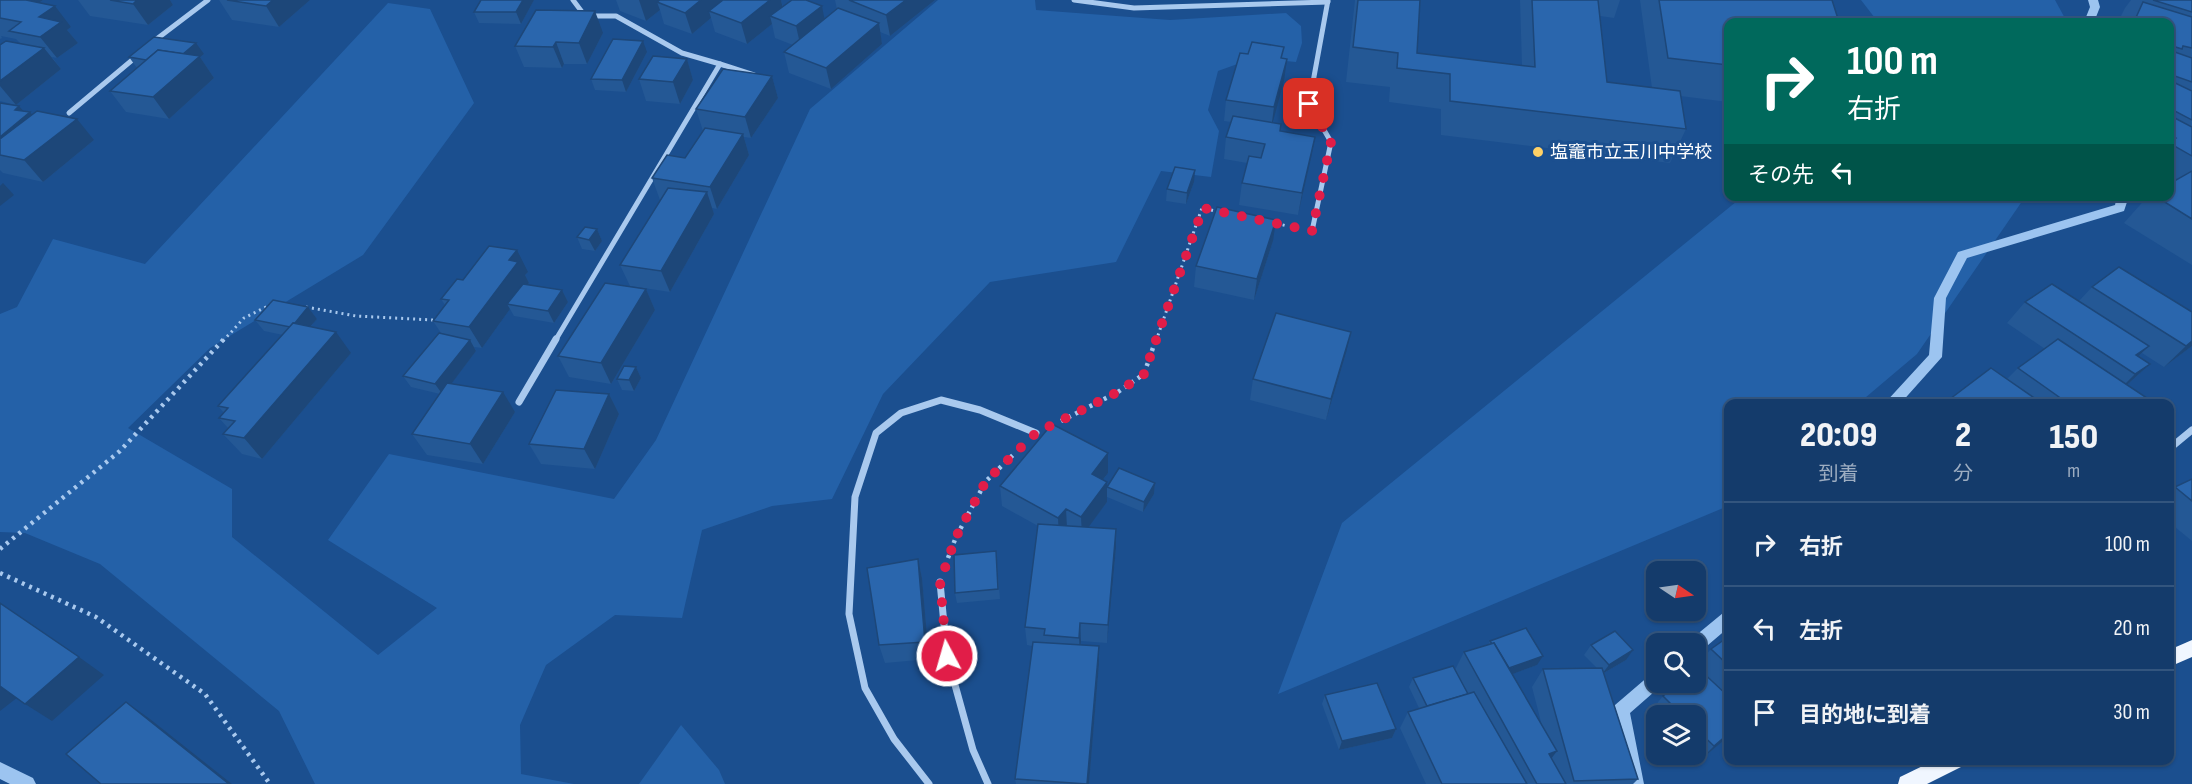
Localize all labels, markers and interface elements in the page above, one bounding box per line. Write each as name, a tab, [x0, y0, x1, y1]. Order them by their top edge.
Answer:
text: 100 m	[1847, 36, 1938, 87]
icon: right	[1748, 42, 1826, 120]
pin	[1283, 78, 1334, 129]
icon: arrive	[1292, 87, 1325, 120]
text: 右折	[1847, 94, 1901, 126]
place label: 塩竈市立玉川中学校	[1550, 142, 1712, 163]
marker: 塩竈市立玉川中学校	[1531, 145, 1545, 159]
icon: left	[1826, 156, 1859, 189]
text: その先	[1748, 162, 1814, 189]
text: 20:09	[1800, 414, 1877, 457]
text: 2	[1955, 414, 1971, 457]
text: 150	[2049, 416, 2098, 459]
text: m	[2067, 459, 2080, 483]
text: 到着	[1819, 462, 1859, 486]
text: 分	[1953, 462, 1973, 486]
icon: right	[1748, 528, 1781, 561]
text: 100 m	[2105, 531, 2150, 558]
text: 右折	[1799, 534, 1843, 561]
north arrow	[1646, 561, 1706, 621]
map controls	[1646, 561, 1706, 765]
icon: left	[1748, 612, 1781, 645]
text: 20 m	[2114, 615, 2150, 642]
text: 左折	[1799, 618, 1843, 645]
position arrow	[915, 624, 979, 688]
button: search	[1646, 633, 1706, 693]
icon: arrive	[1748, 696, 1781, 729]
text: 30 m	[2113, 699, 2150, 726]
text: 目的地に到着	[1799, 702, 1931, 729]
button: layers	[1646, 705, 1706, 765]

